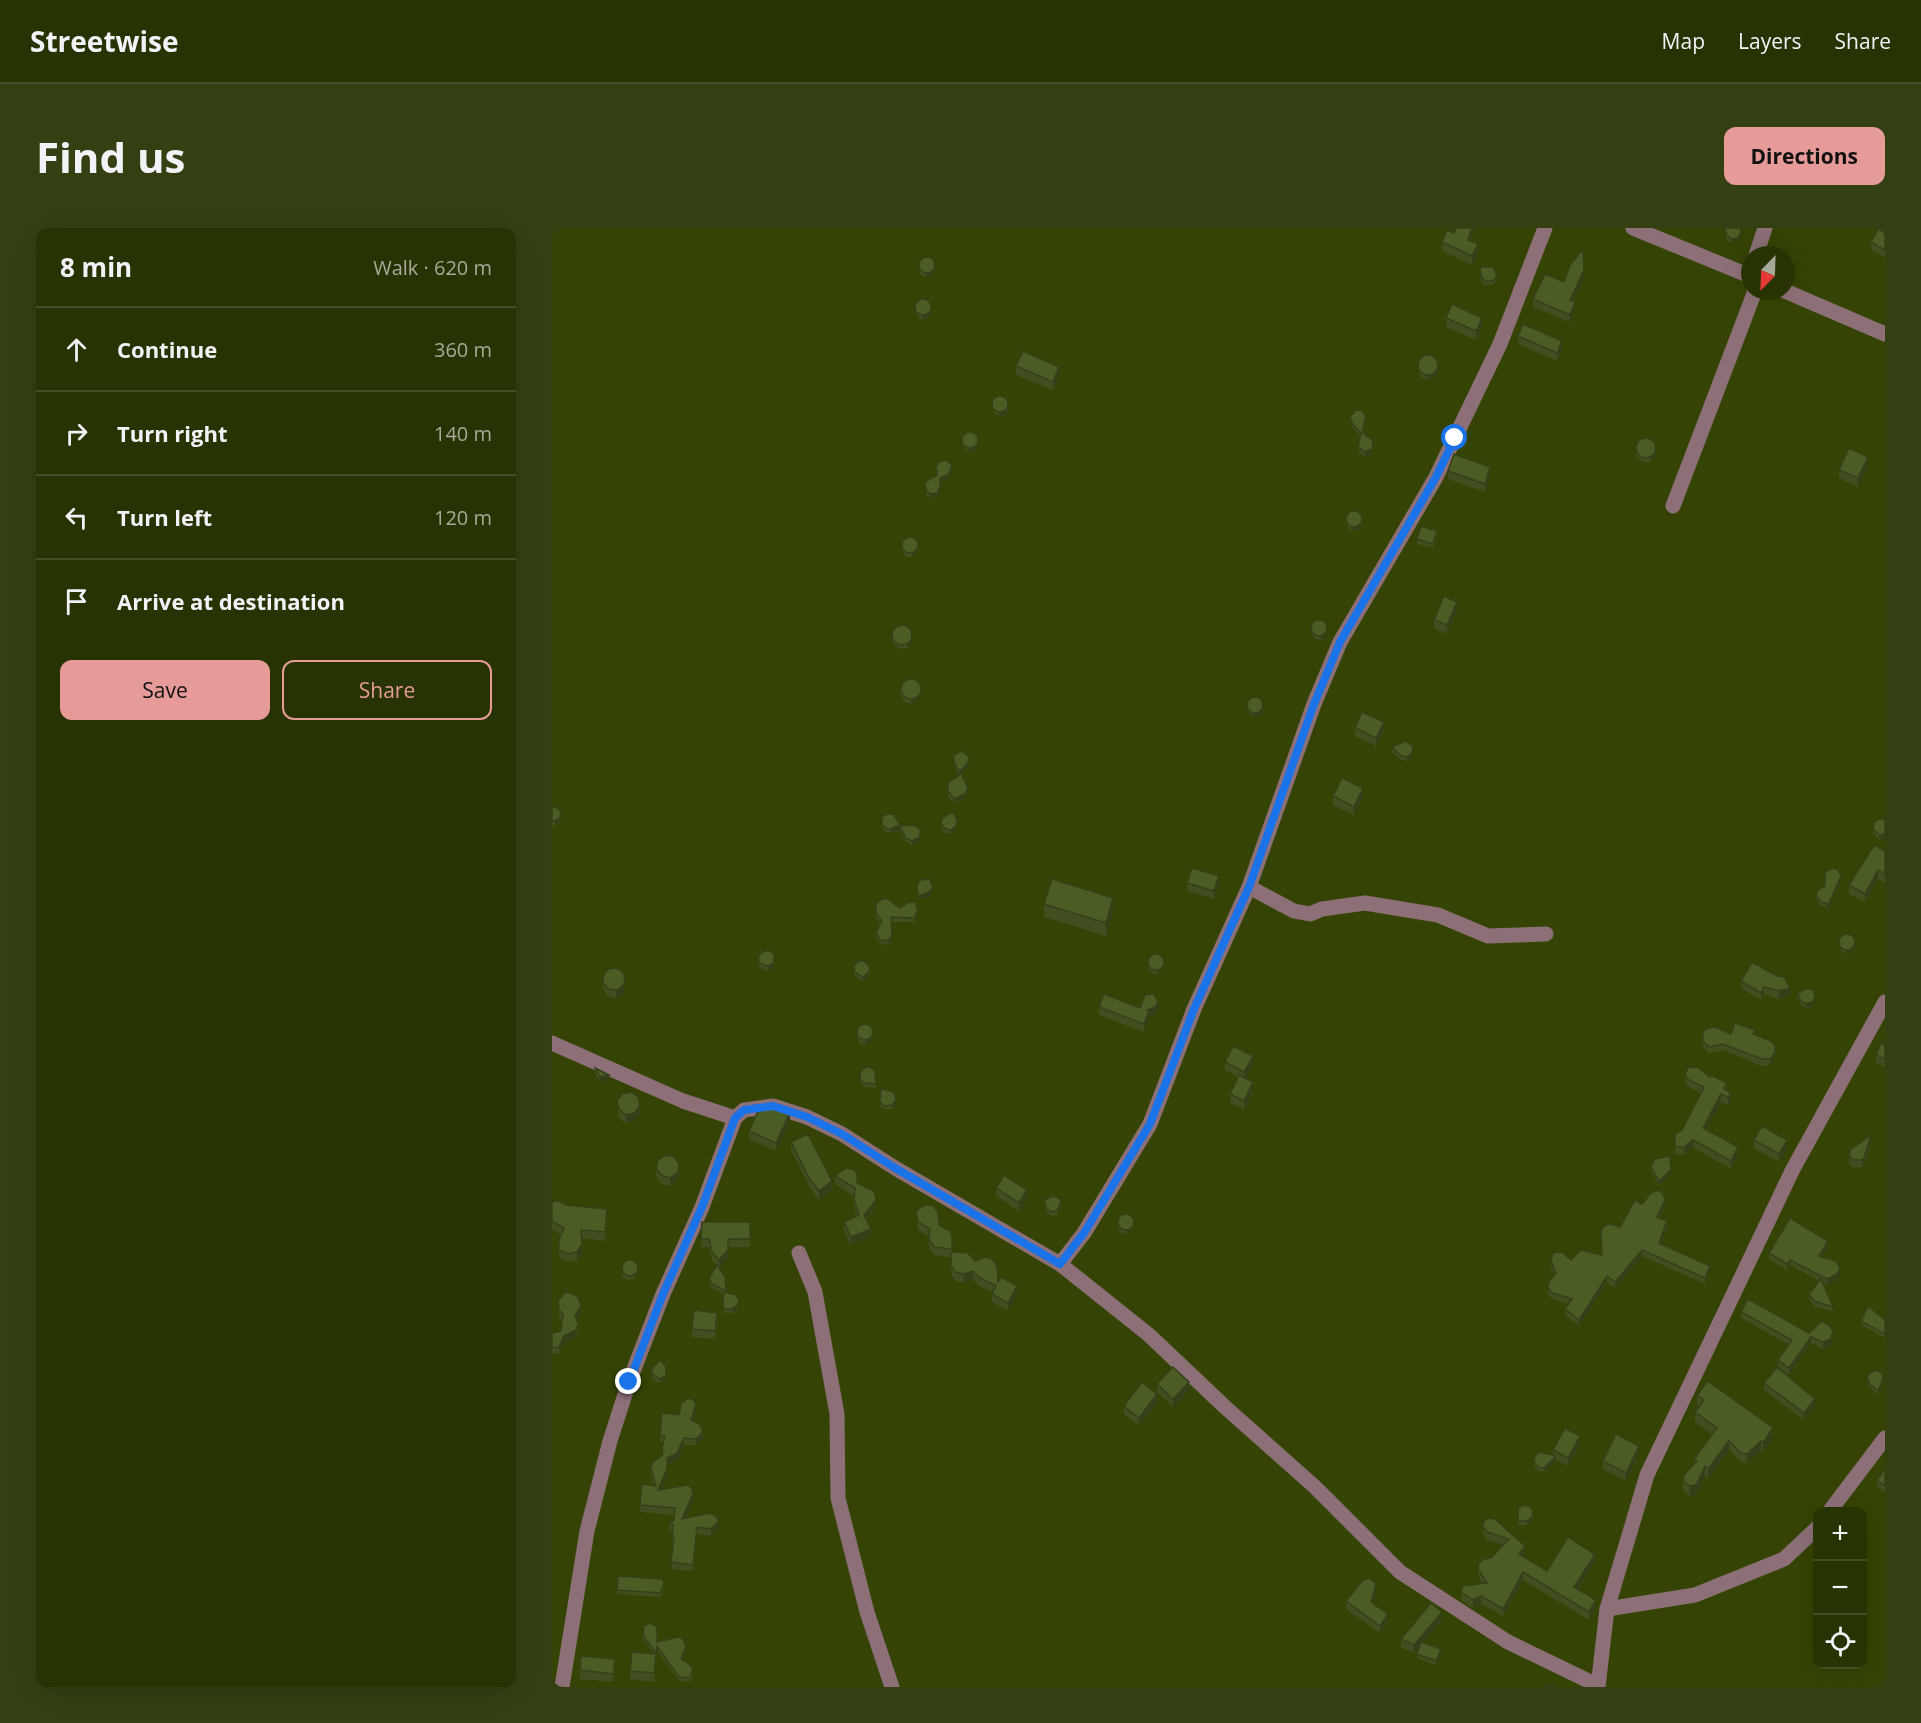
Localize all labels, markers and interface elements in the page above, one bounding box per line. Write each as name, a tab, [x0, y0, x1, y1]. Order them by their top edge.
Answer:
text: Streetwise	[30, 22, 179, 60]
text: Map	[1662, 27, 1705, 55]
text: Layers	[1738, 27, 1802, 55]
text: Share	[1835, 27, 1891, 55]
button: Directions	[1724, 127, 1885, 185]
text: Find us	[36, 128, 185, 185]
north arrow	[1741, 246, 1795, 300]
text: 8 min	[60, 249, 132, 285]
text: Walk · 620 m	[373, 254, 492, 281]
icon: ahead	[60, 333, 93, 366]
text: Continue	[117, 334, 217, 364]
text: 360 m	[434, 336, 492, 363]
icon: right	[60, 417, 93, 450]
text: Turn right	[117, 418, 228, 448]
text: 140 m	[434, 420, 492, 447]
route start	[1441, 424, 1467, 450]
icon: left	[60, 501, 93, 534]
text: Turn left	[117, 502, 212, 532]
text: 120 m	[434, 504, 492, 531]
icon: arrive	[60, 585, 93, 618]
text: Arrive at destination	[117, 586, 345, 616]
button: Save	[60, 660, 270, 720]
button: Share	[282, 660, 492, 720]
route end	[615, 1368, 641, 1394]
map controls	[1813, 1507, 1867, 1669]
button: +	[1813, 1507, 1867, 1561]
button: −	[1813, 1561, 1867, 1615]
button: locate	[1813, 1615, 1867, 1669]

